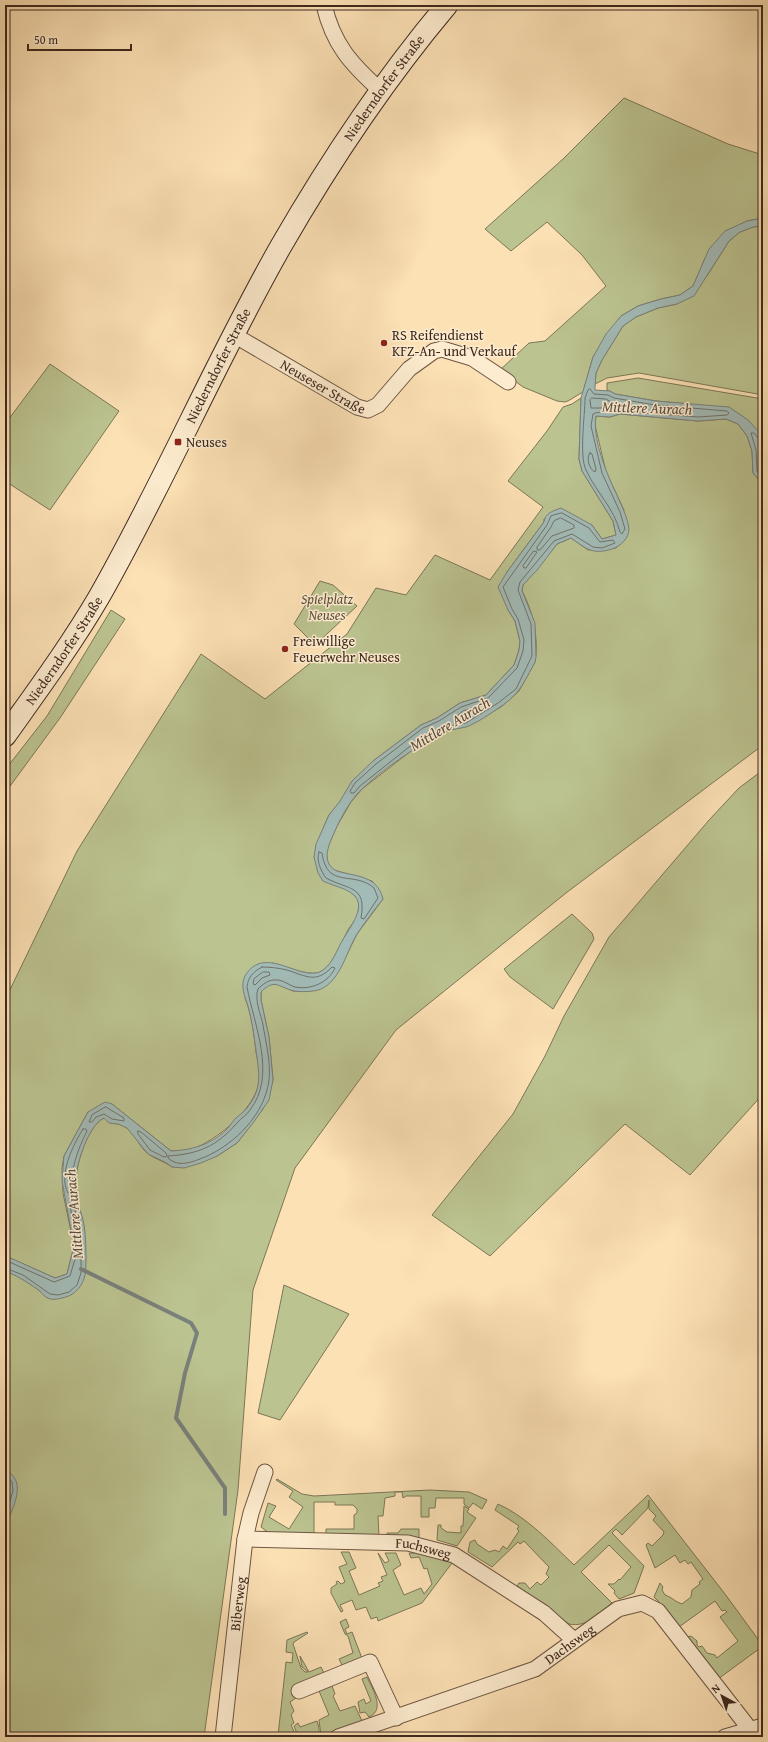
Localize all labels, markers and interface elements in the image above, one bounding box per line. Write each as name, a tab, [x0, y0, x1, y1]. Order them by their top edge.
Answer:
scale bar	[28, 26, 131, 52]
street label: Niederndorfer Straße	[339, 30, 429, 145]
text: 50 m	[34, 31, 58, 48]
street label: Niederndorfer Straße	[181, 304, 256, 427]
place label: RS Reifendienst KFZ-An- und Verkauf	[392, 325, 518, 361]
marker: RS Reifendienst KFZ-An- und Verkauf	[379, 338, 389, 348]
street label: Neuseser Straße	[277, 354, 368, 419]
water label: Mittlere Aurach	[602, 395, 693, 420]
place label: Neuses	[186, 432, 227, 452]
marker: Neuses	[173, 437, 183, 447]
park label: Spielplatz Neuses	[301, 589, 354, 625]
street label: Niederndorfer Straße	[20, 592, 108, 709]
place label: Freiwillige Feuerwehr Neuses	[293, 631, 400, 667]
marker: Freiwillige Feuerwehr Neuses	[280, 644, 290, 654]
water label: Mittlere Aurach	[406, 691, 494, 756]
water label: Mittlere Aurach	[59, 1168, 88, 1260]
street label: Fuchsweg	[395, 1533, 454, 1564]
street label: Biberweg	[225, 1576, 251, 1632]
street label: Dachsweg	[540, 1619, 599, 1669]
north arrow	[702, 1676, 742, 1716]
text: N	[708, 1679, 724, 1697]

